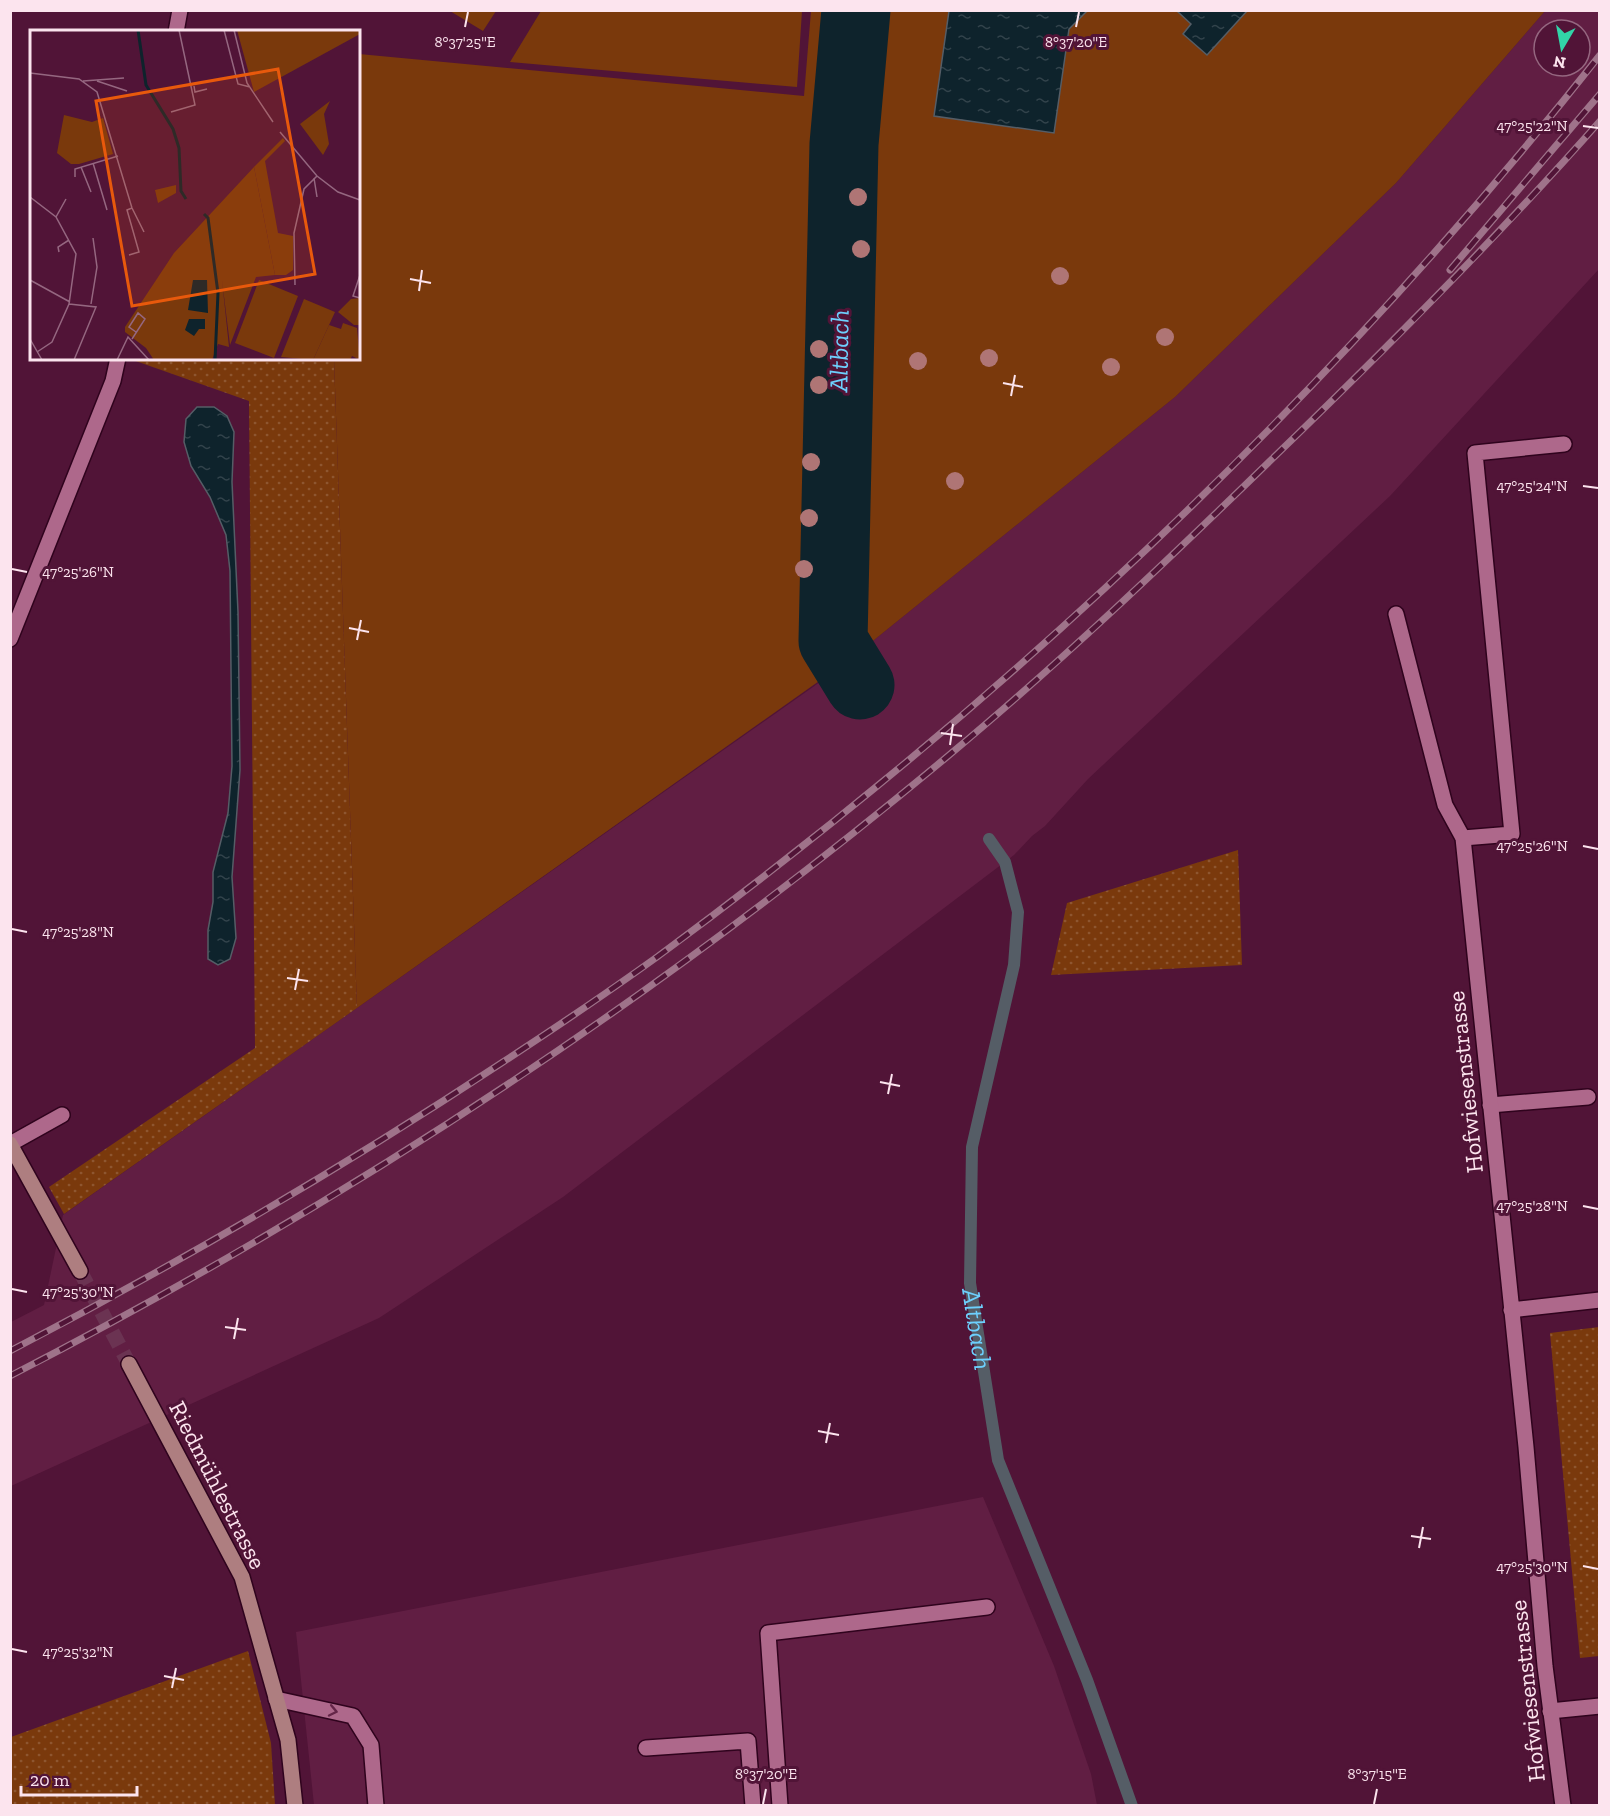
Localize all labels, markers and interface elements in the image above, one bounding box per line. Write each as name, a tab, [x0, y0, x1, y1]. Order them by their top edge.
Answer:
north arrow	[1532, 18, 1592, 78]
inset map	[30, 30, 360, 360]
text: 8°37'25"E	[434, 33, 496, 51]
text: 8°37'20"E	[1045, 33, 1107, 51]
text: N	[1552, 52, 1567, 73]
text: 47°25'22"N	[1496, 117, 1568, 135]
water label: Altbach	[822, 310, 856, 393]
text: 47°25'24"N	[1496, 477, 1568, 495]
text: 47°25'26"N	[42, 563, 114, 581]
text: 47°25'26"N	[1496, 837, 1568, 855]
text: 47°25'28"N	[42, 923, 114, 941]
street label: Hofwiesenstrasse	[1441, 990, 1489, 1174]
text: 47°25'28"N	[1496, 1197, 1568, 1215]
text: 47°25'30"N	[42, 1283, 114, 1301]
water label: Altbach	[955, 1285, 999, 1372]
street label: Riedmühlestrasse	[163, 1396, 273, 1574]
text: 47°25'30"N	[1496, 1558, 1568, 1576]
street label: Hofwiesenstrasse	[1503, 1599, 1551, 1783]
text: 47°25'32"N	[43, 1643, 113, 1661]
one-way arrow	[328, 1704, 338, 1717]
scale bar	[21, 1759, 136, 1797]
text: 8°37'20"E	[735, 1765, 797, 1783]
text: 8°37'15"E	[1347, 1765, 1407, 1783]
text: 20 m	[30, 1769, 70, 1791]

